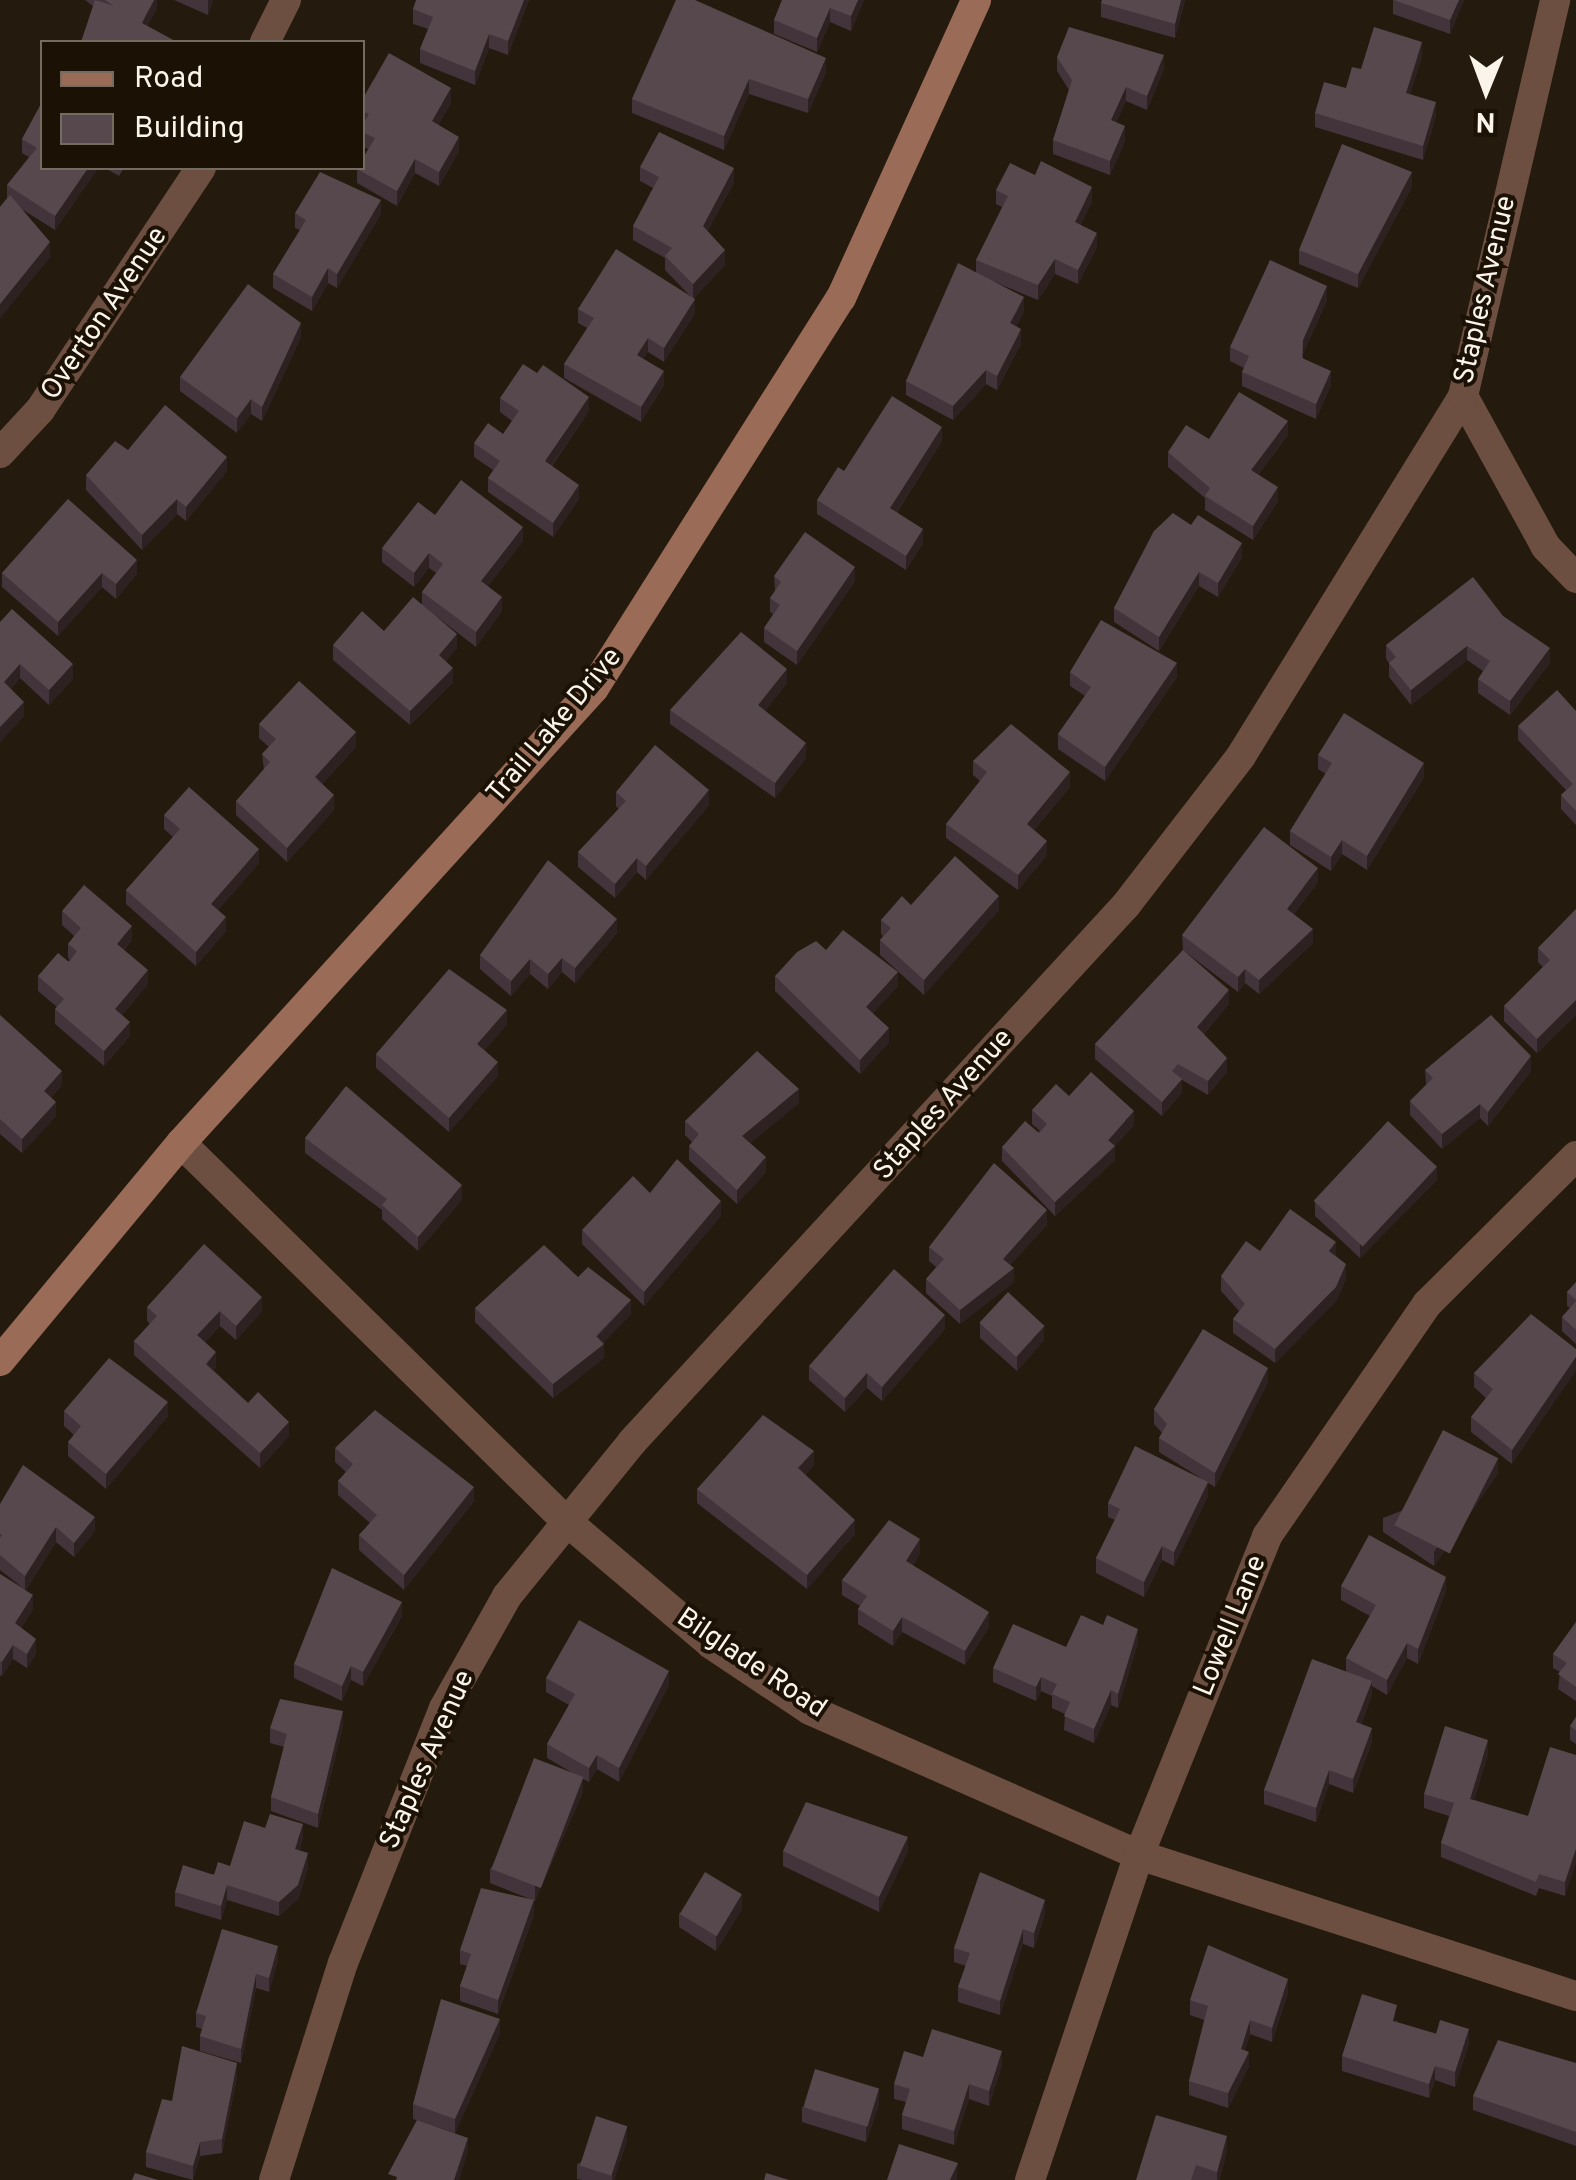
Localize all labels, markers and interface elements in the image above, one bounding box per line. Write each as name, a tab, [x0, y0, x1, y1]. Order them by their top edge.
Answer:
legend	[40, 40, 365, 170]
north arrow	[1436, 40, 1536, 140]
text: Road	[134, 61, 203, 98]
text: N	[1475, 102, 1496, 138]
text: Building	[134, 111, 245, 148]
street label: Staples Avenue	[1448, 192, 1524, 388]
street label: Overton Avenue	[34, 221, 176, 407]
street label: Trail Lake Drive	[480, 642, 630, 810]
street label: Staples Avenue	[867, 1022, 1021, 1188]
street label: Lowell Lane	[1188, 1551, 1274, 1701]
street label: Bilglade Road	[670, 1602, 832, 1726]
street label: Staples Avenue	[373, 1665, 483, 1855]

